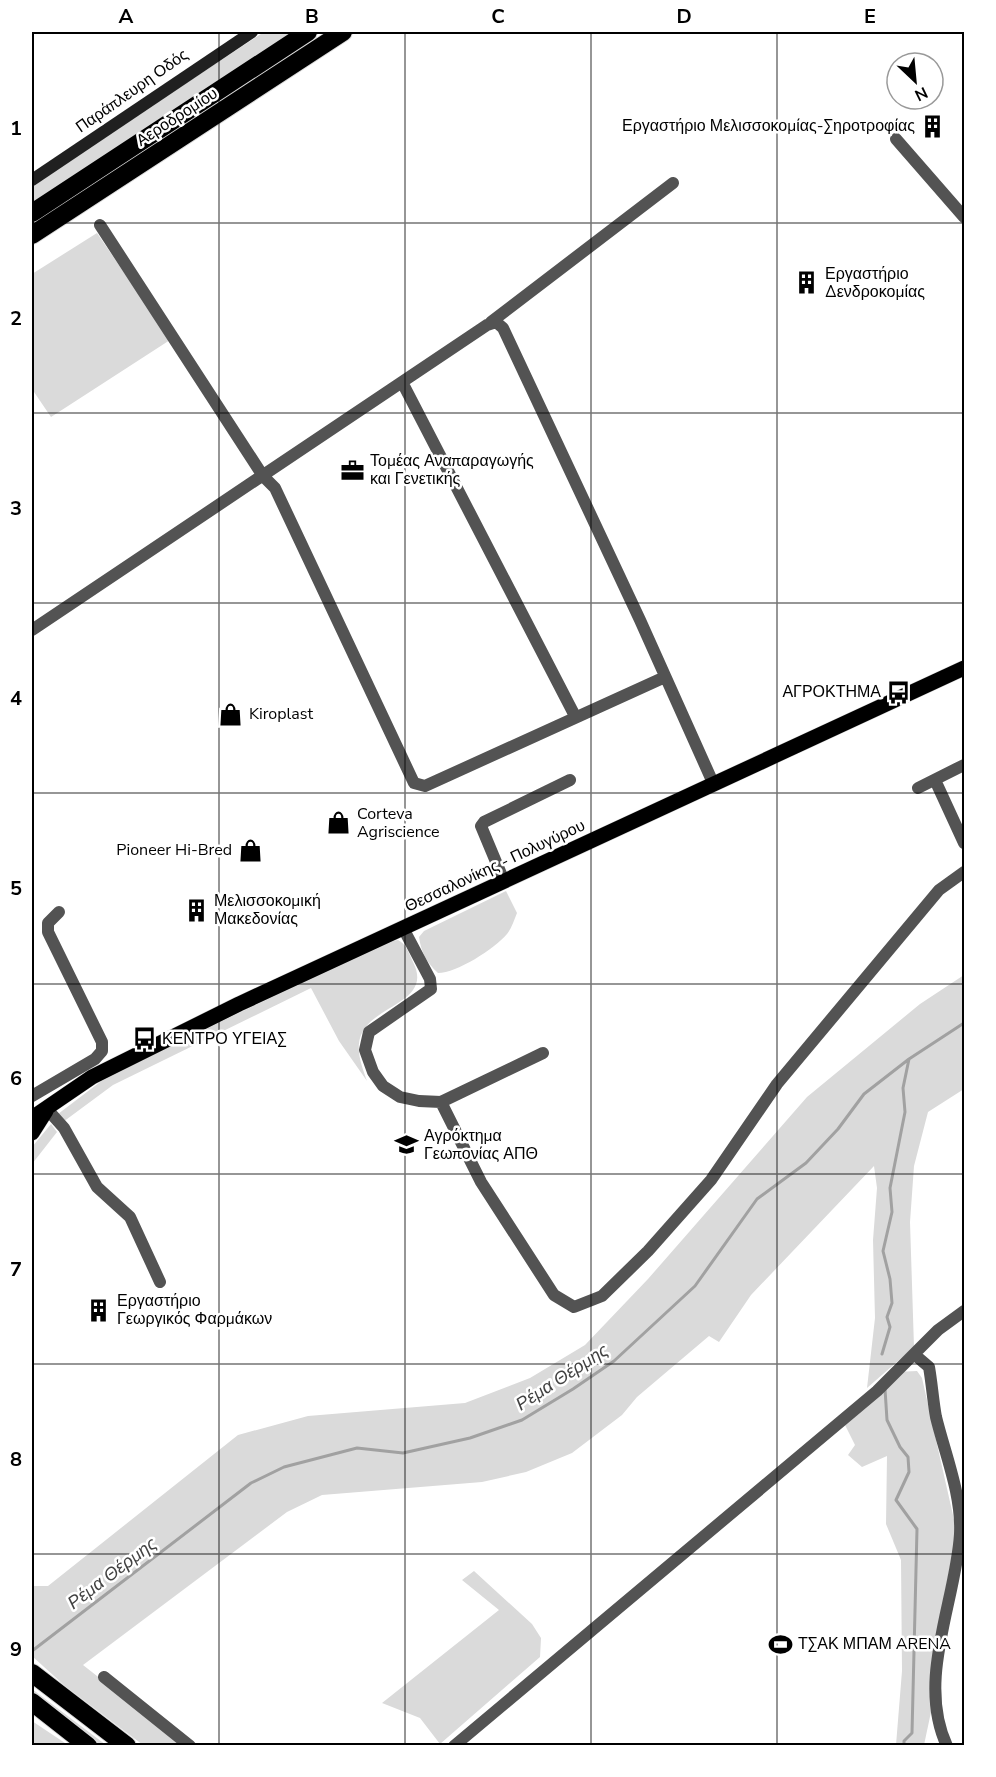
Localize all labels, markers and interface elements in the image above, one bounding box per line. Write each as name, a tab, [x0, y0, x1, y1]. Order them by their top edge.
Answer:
text: A	[119, 3, 134, 30]
text: B	[305, 3, 319, 30]
text: C	[491, 3, 505, 30]
text: D	[676, 3, 692, 30]
text: E	[864, 3, 876, 30]
street label: Παράπλευρη Οδός	[71, 44, 193, 138]
north arrow	[885, 51, 945, 111]
text: N	[911, 81, 931, 106]
street label: Αεροδρομίου	[132, 82, 222, 152]
building icon: Εργαστήριο Μελισσοκομίας-Σηροτροφίας	[920, 113, 946, 139]
text: 1	[10, 115, 22, 142]
place label: Εργαστήριο Μελισσοκομίας-Σηροτροφίας	[622, 115, 915, 137]
place label: Εργαστήριο Δενδροκομίας	[825, 263, 925, 303]
building icon: Εργαστήριο Δενδροκομίας	[794, 270, 820, 296]
text: 2	[10, 305, 22, 332]
place label: Τομέας Αναπαραγωγής και Γενετικής	[370, 450, 534, 490]
office icon: Τομέας Αναπαραγωγής και Γενετικής	[339, 457, 365, 483]
text: 3	[10, 495, 22, 522]
bus stop icon: ΑΓΡΟΚΤΗΜΑ	[886, 679, 912, 705]
place label: ΑΓΡΟΚΤΗΜΑ	[782, 681, 881, 703]
text: 4	[10, 685, 22, 712]
shop icon: Kiroplast	[218, 701, 244, 727]
place label: Kiroplast	[249, 703, 313, 725]
place label: Corteva Agriscience	[357, 803, 440, 843]
shop icon: Corteva Agriscience	[326, 810, 352, 836]
street label: Θεσσαλονίκης - Πολυγύρου	[401, 815, 589, 917]
shop icon: Pioneer Hi-Bred	[237, 837, 263, 863]
place label: Pioneer Hi-Bred	[116, 839, 232, 861]
text: 5	[10, 875, 22, 902]
place label: Μελισσοκομική Μακεδονίας	[214, 890, 321, 930]
building icon: Μελισσοκομική Μακεδονίας	[183, 897, 209, 923]
bus stop icon: ΚΕΝΤΡΟ ΥΓΕΙΑΣ	[131, 1026, 157, 1052]
place label: ΚΕΝΤΡΟ ΥΓΕΙΑΣ	[162, 1028, 287, 1050]
text: 6	[10, 1065, 22, 1092]
place label: Αγρόκτημα Γεωπονίας ΑΠΘ	[424, 1125, 538, 1165]
school or university icon: Αγρόκτημα Γεωπονίας ΑΠΘ	[393, 1132, 419, 1158]
text: 7	[10, 1256, 22, 1283]
place label: Εργαστήριο Γεωργικός Φαρμάκων	[117, 1290, 272, 1330]
building icon: Εργαστήριο Γεωργικός Φαρμάκων	[86, 1297, 112, 1323]
water label: Ρέμα Θέρμης	[511, 1338, 613, 1416]
text: 8	[10, 1446, 22, 1473]
water label: Ρέμα Θέρμης	[62, 1531, 162, 1614]
sports icon: ΤΣΑΚ ΜΠΑΜ ARENA	[767, 1631, 793, 1657]
place label: ΤΣΑΚ ΜΠΑΜ ARENA	[798, 1633, 951, 1655]
text: 9	[10, 1636, 22, 1663]

